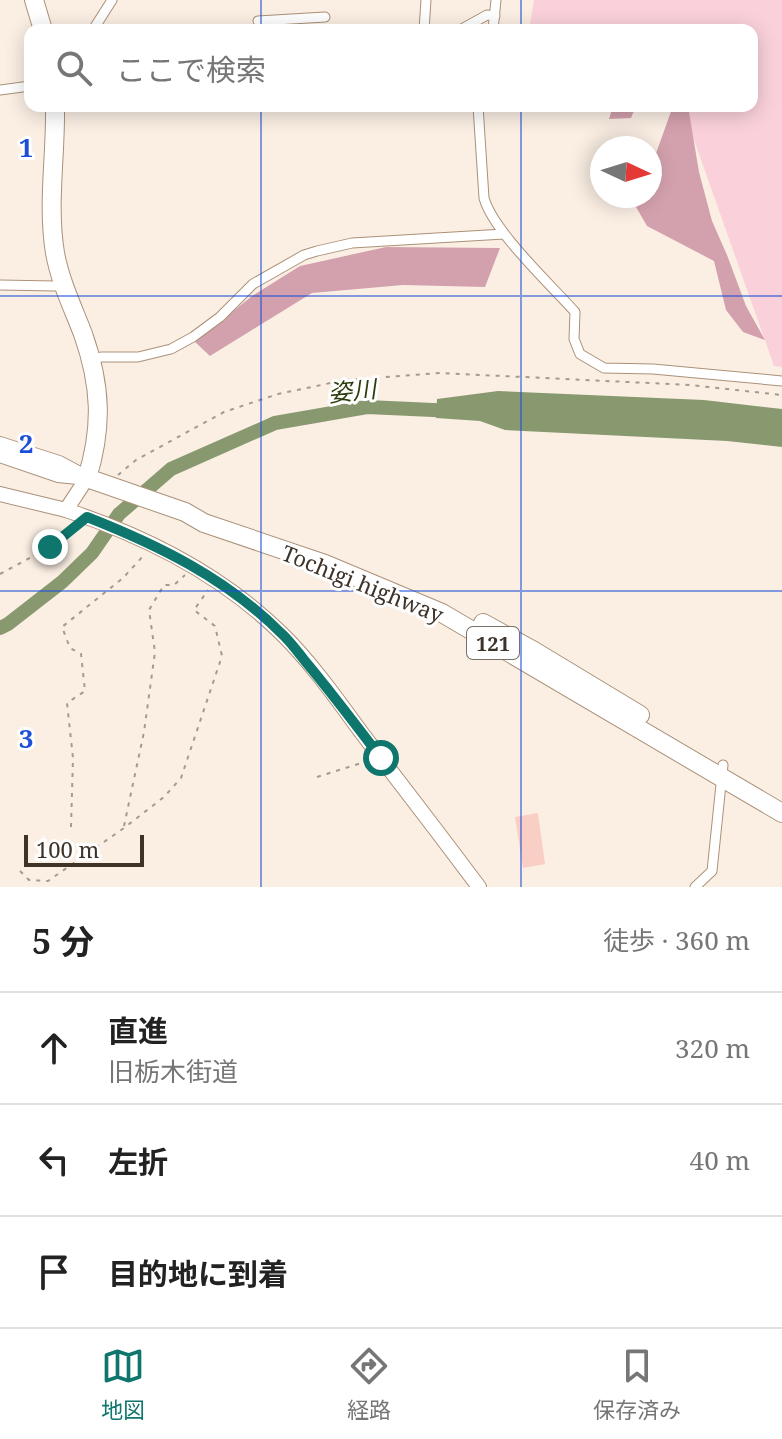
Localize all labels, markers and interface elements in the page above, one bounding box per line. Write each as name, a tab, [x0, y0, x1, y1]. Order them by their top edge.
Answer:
search box	[24, 24, 758, 112]
icon: search	[52, 46, 96, 90]
text: ここで検索	[116, 49, 266, 90]
text: 1	[19, 129, 33, 165]
north arrow	[590, 136, 662, 208]
water label: 姿川	[326, 371, 381, 409]
text: 2	[19, 425, 33, 461]
route end	[32, 529, 68, 565]
street label: Tochigi highway	[278, 537, 449, 629]
road number: 121	[467, 627, 519, 659]
text: 3	[19, 720, 33, 756]
route start	[363, 740, 399, 776]
scale bar	[24, 831, 144, 867]
text: 100 m	[36, 834, 99, 864]
text: 5 分	[32, 918, 94, 964]
text: 徒歩 · 360 m	[603, 922, 750, 958]
text: 直進	[108, 1010, 168, 1051]
icon: ahead	[32, 1026, 76, 1070]
text: 320 m	[675, 1030, 750, 1066]
text: 旧栃木街道	[108, 1053, 238, 1089]
icon: left	[32, 1138, 76, 1182]
text: 左折	[108, 1141, 168, 1182]
text: 40 m	[690, 1142, 750, 1178]
icon: arrive	[32, 1250, 76, 1294]
text: 目的地に到着	[108, 1253, 288, 1294]
tab: 地図	[101, 1344, 145, 1424]
tab: 経路	[347, 1344, 391, 1424]
tab: 保存済み	[593, 1344, 681, 1424]

